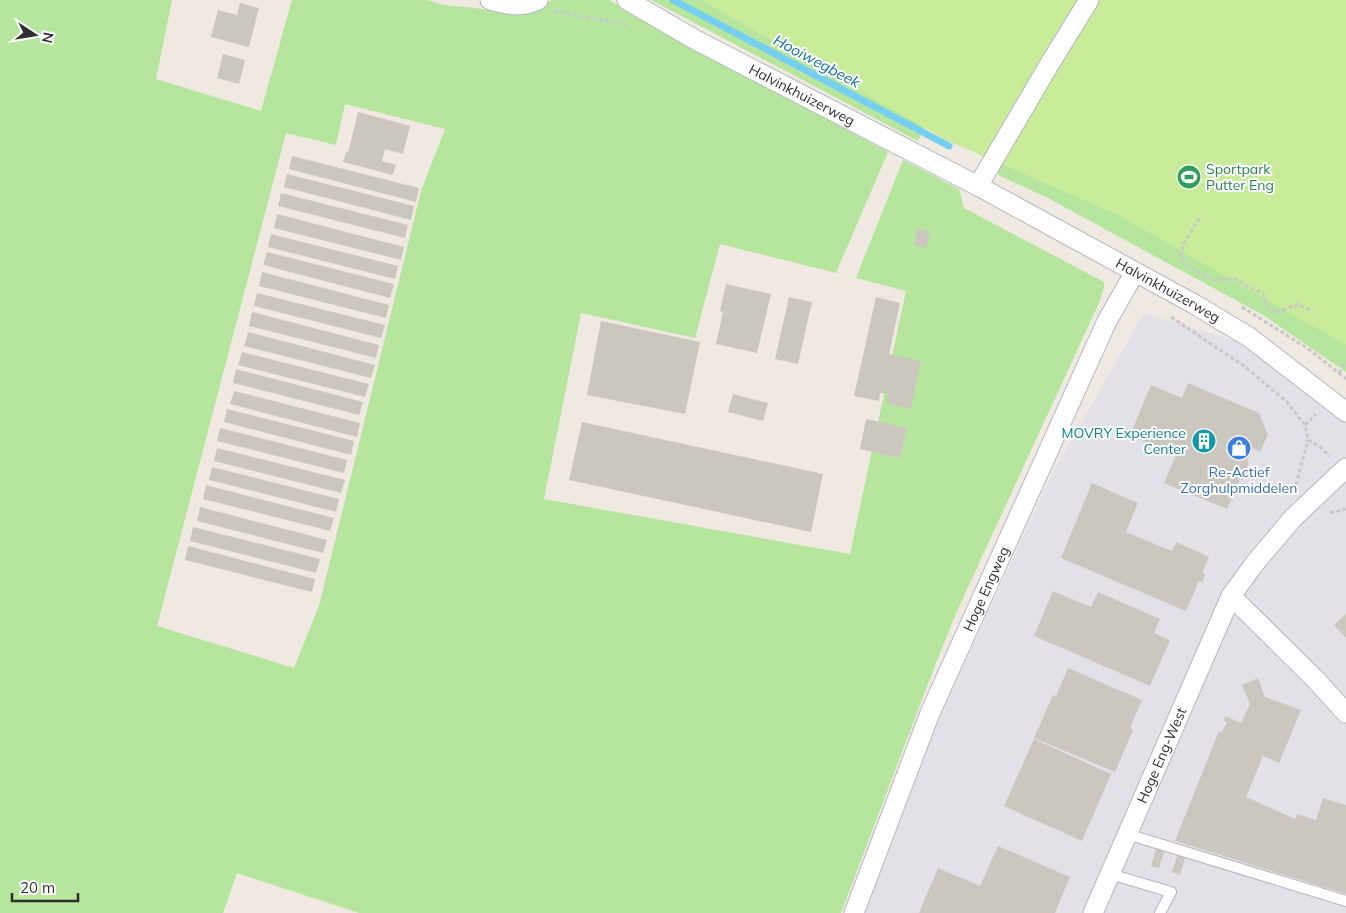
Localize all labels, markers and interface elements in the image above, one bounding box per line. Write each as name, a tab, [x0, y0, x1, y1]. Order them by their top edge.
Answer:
north arrow	[10, 10, 60, 60]
water label: Hooiwegbeek	[770, 30, 865, 92]
text: N	[38, 31, 58, 45]
street label: Halvinkhuizerweg	[746, 60, 858, 130]
place label: Sportpark Putter Eng	[1206, 160, 1274, 194]
sports icon: Sportpark Putter Eng	[1176, 164, 1202, 190]
street label: Halvinkhuizerweg	[1113, 254, 1223, 327]
place label: MOVRY Experience Center	[1062, 424, 1187, 458]
building icon: MOVRY Experience Center	[1191, 428, 1217, 454]
shop icon: Re-Actief Zorghulpmiddelen	[1226, 435, 1252, 461]
place label: Re-Actief Zorghulpmiddelen	[1181, 463, 1297, 497]
street label: Hoge Engweg	[959, 544, 1013, 634]
street label: Hoge Eng-West	[1133, 704, 1190, 806]
scale bar	[12, 870, 79, 902]
text: 20 m	[20, 878, 55, 897]

